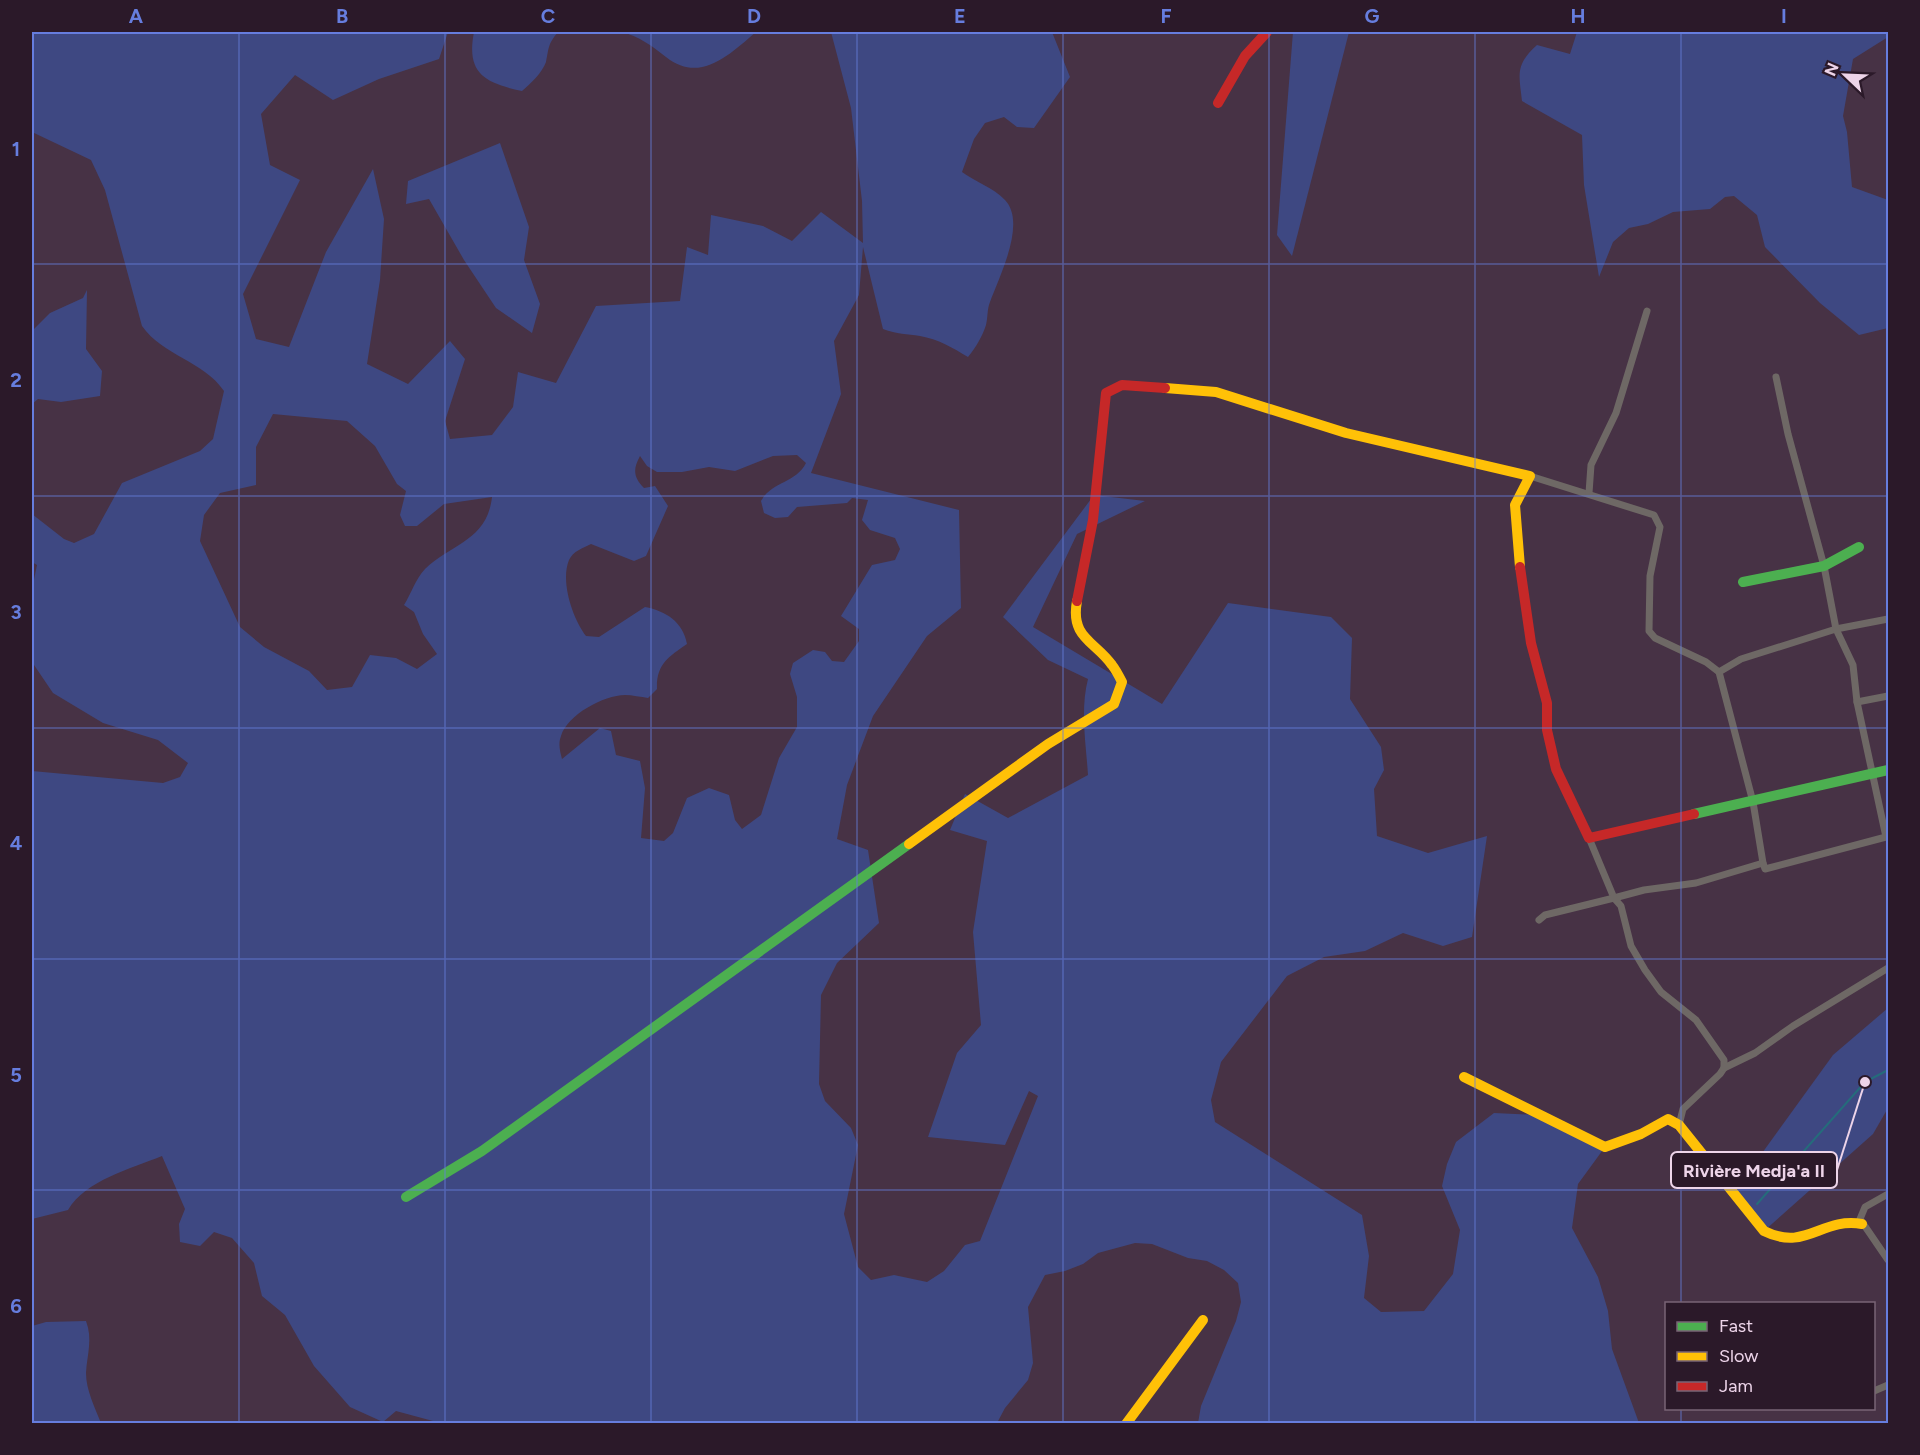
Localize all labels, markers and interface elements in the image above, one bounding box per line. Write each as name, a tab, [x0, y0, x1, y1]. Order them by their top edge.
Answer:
text: A	[129, 4, 144, 28]
text: B	[336, 4, 348, 28]
text: C	[541, 4, 555, 28]
text: D	[747, 4, 761, 28]
text: E	[954, 4, 966, 28]
text: F	[1160, 4, 1172, 28]
text: G	[1365, 4, 1380, 28]
text: H	[1571, 4, 1586, 28]
text: I	[1781, 4, 1787, 28]
north arrow	[1815, 45, 1875, 105]
text: N	[1820, 60, 1843, 79]
text: 1	[12, 137, 20, 161]
text: 2	[10, 368, 22, 392]
text: 3	[10, 600, 22, 624]
text: 4	[10, 831, 23, 855]
text: 5	[10, 1063, 22, 1087]
callout: Rivière Medja'a II	[1671, 1152, 1837, 1188]
text: Rivière Medja'a II	[1683, 1160, 1825, 1182]
text: 6	[10, 1294, 22, 1318]
legend	[1665, 1302, 1875, 1410]
text: Fast	[1719, 1315, 1753, 1337]
text: Slow	[1719, 1345, 1758, 1367]
text: Jam	[1719, 1375, 1753, 1397]

